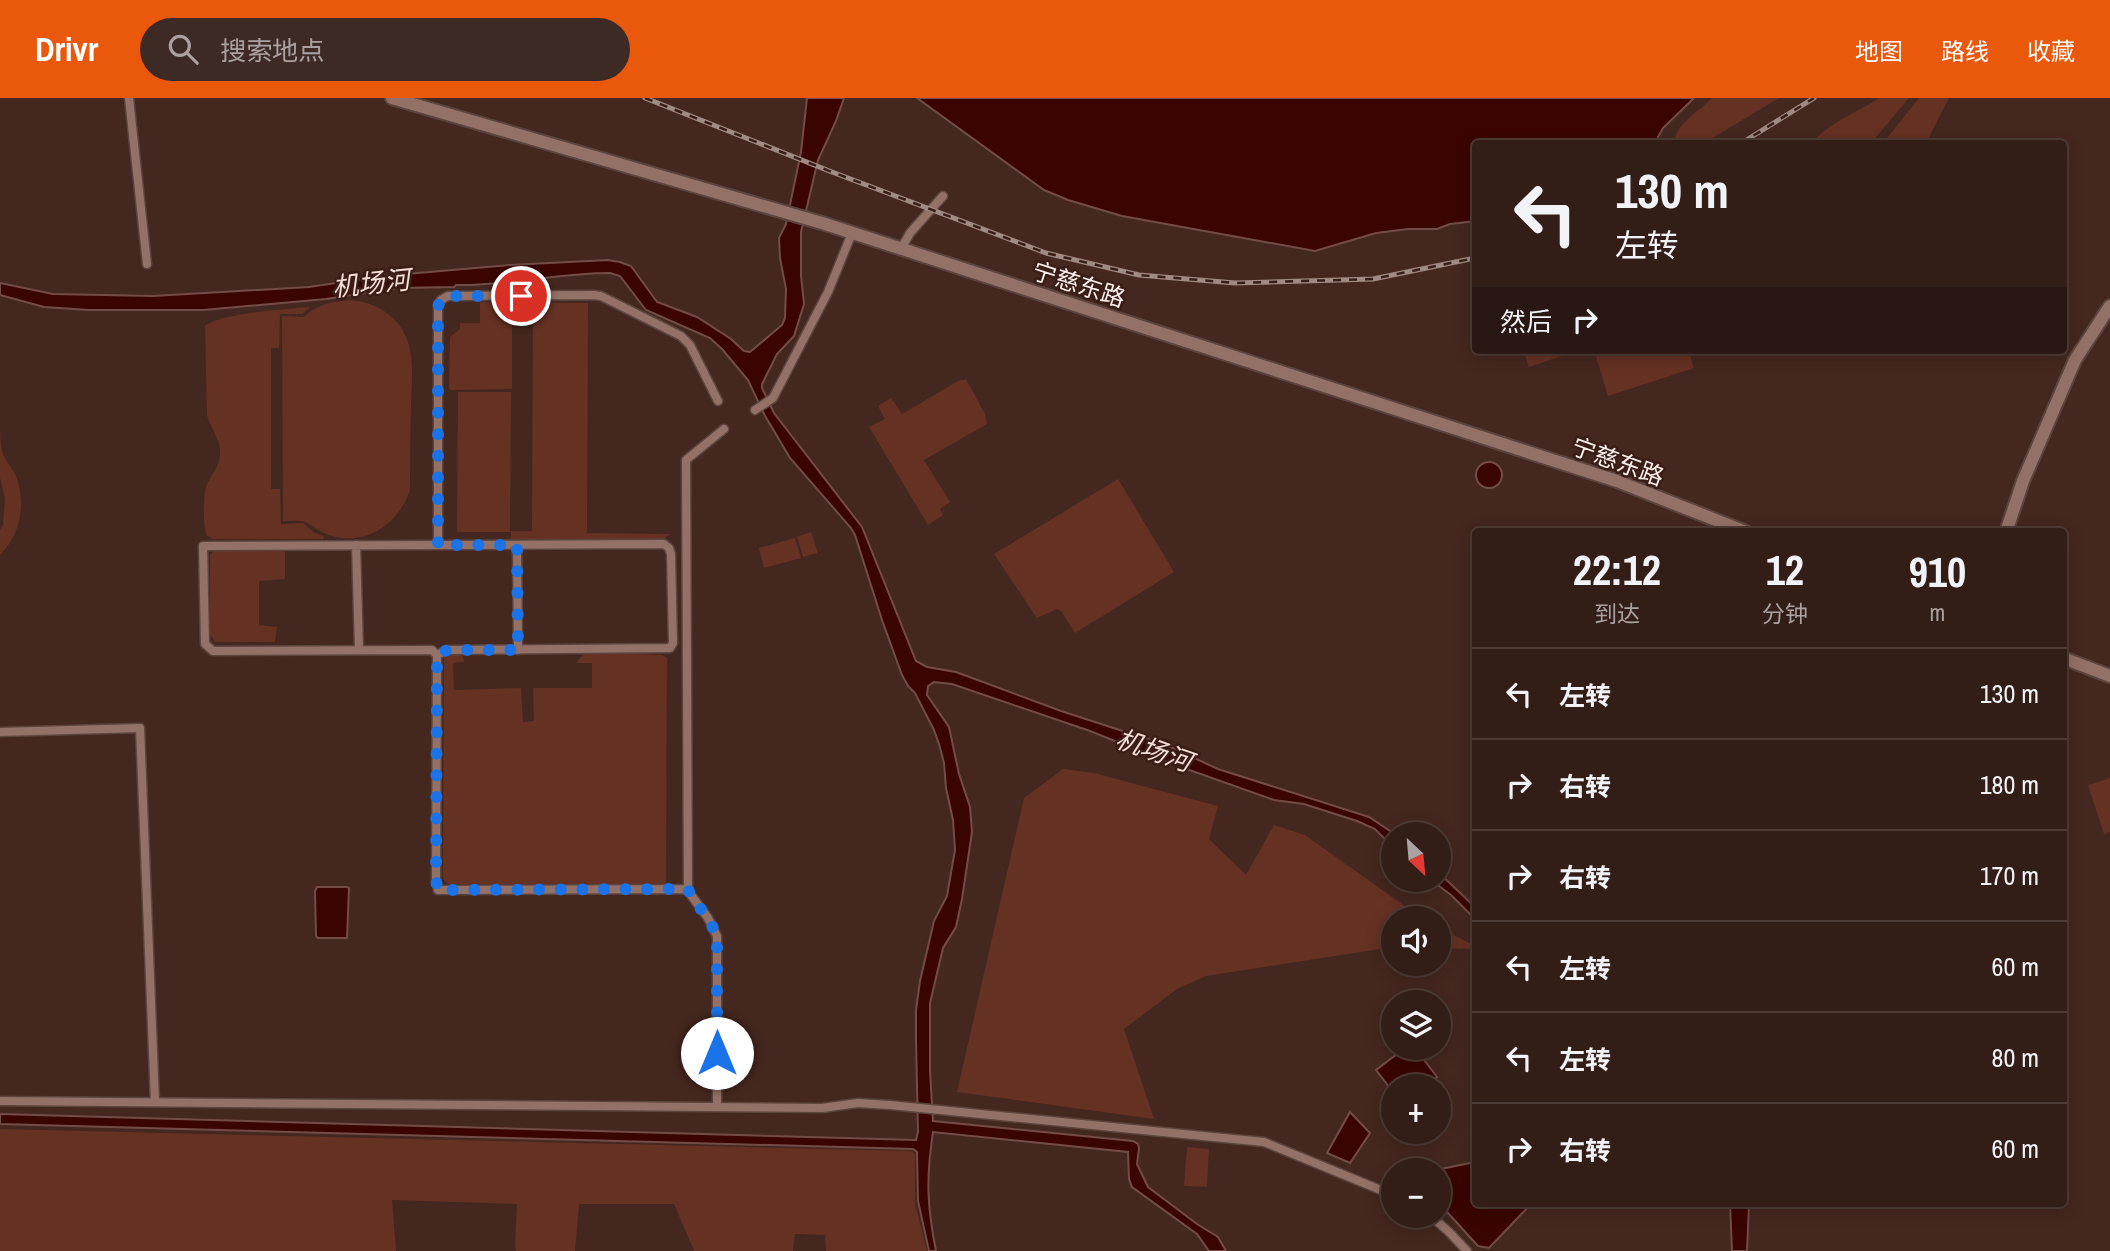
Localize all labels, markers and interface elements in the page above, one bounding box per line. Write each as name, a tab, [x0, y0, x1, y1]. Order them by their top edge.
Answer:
search box	[140, 18, 630, 81]
text: Drivr	[35, 27, 98, 71]
icon: search	[164, 30, 202, 68]
text: 搜索地点	[220, 33, 324, 68]
text: 地图	[1855, 35, 1903, 67]
text: 路线	[1941, 35, 1989, 67]
text: 收藏	[2027, 35, 2075, 67]
text: 130 m	[1615, 157, 1729, 223]
icon: left	[1500, 168, 1591, 259]
text: 左转	[1615, 224, 1679, 267]
street label: 宁慈东路	[1028, 254, 1130, 314]
water label: 机场河	[330, 261, 417, 304]
pin	[491, 266, 551, 326]
icon: arrive	[502, 277, 540, 315]
icon: right	[1566, 301, 1604, 339]
text: 然后	[1500, 304, 1552, 339]
street label: 宁慈东路	[1567, 430, 1669, 492]
text: 22:12	[1573, 542, 1661, 598]
text: 12	[1766, 542, 1804, 598]
text: 910	[1909, 544, 1966, 600]
text: m	[1930, 597, 1945, 628]
text: 到达	[1594, 598, 1640, 629]
text: 分钟	[1762, 598, 1808, 629]
icon: left	[1500, 675, 1538, 713]
text: 130 m	[1980, 676, 2039, 711]
text: 左转	[1559, 678, 1611, 713]
water label: 机场河	[1111, 721, 1201, 781]
icon: right	[1500, 766, 1538, 804]
text: 180 m	[1980, 767, 2039, 802]
text: 右转	[1559, 769, 1611, 804]
north arrow	[1381, 822, 1451, 892]
map controls	[1381, 822, 1451, 1228]
icon: right	[1500, 857, 1538, 895]
text: 170 m	[1980, 858, 2039, 893]
text: 右转	[1559, 860, 1611, 895]
button: sound	[1381, 906, 1451, 976]
icon: left	[1500, 948, 1538, 986]
text: 60 m	[1992, 949, 2039, 984]
text: 左转	[1559, 951, 1611, 986]
button: layers	[1381, 990, 1451, 1060]
position arrow	[680, 1016, 754, 1090]
icon: left	[1500, 1039, 1538, 1077]
text: 80 m	[1992, 1040, 2039, 1075]
text: 左转	[1559, 1042, 1611, 1077]
button: +	[1381, 1074, 1451, 1144]
icon: right	[1500, 1130, 1538, 1168]
text: 60 m	[1992, 1131, 2039, 1166]
text: 右转	[1559, 1133, 1611, 1168]
button: −	[1381, 1158, 1451, 1228]

